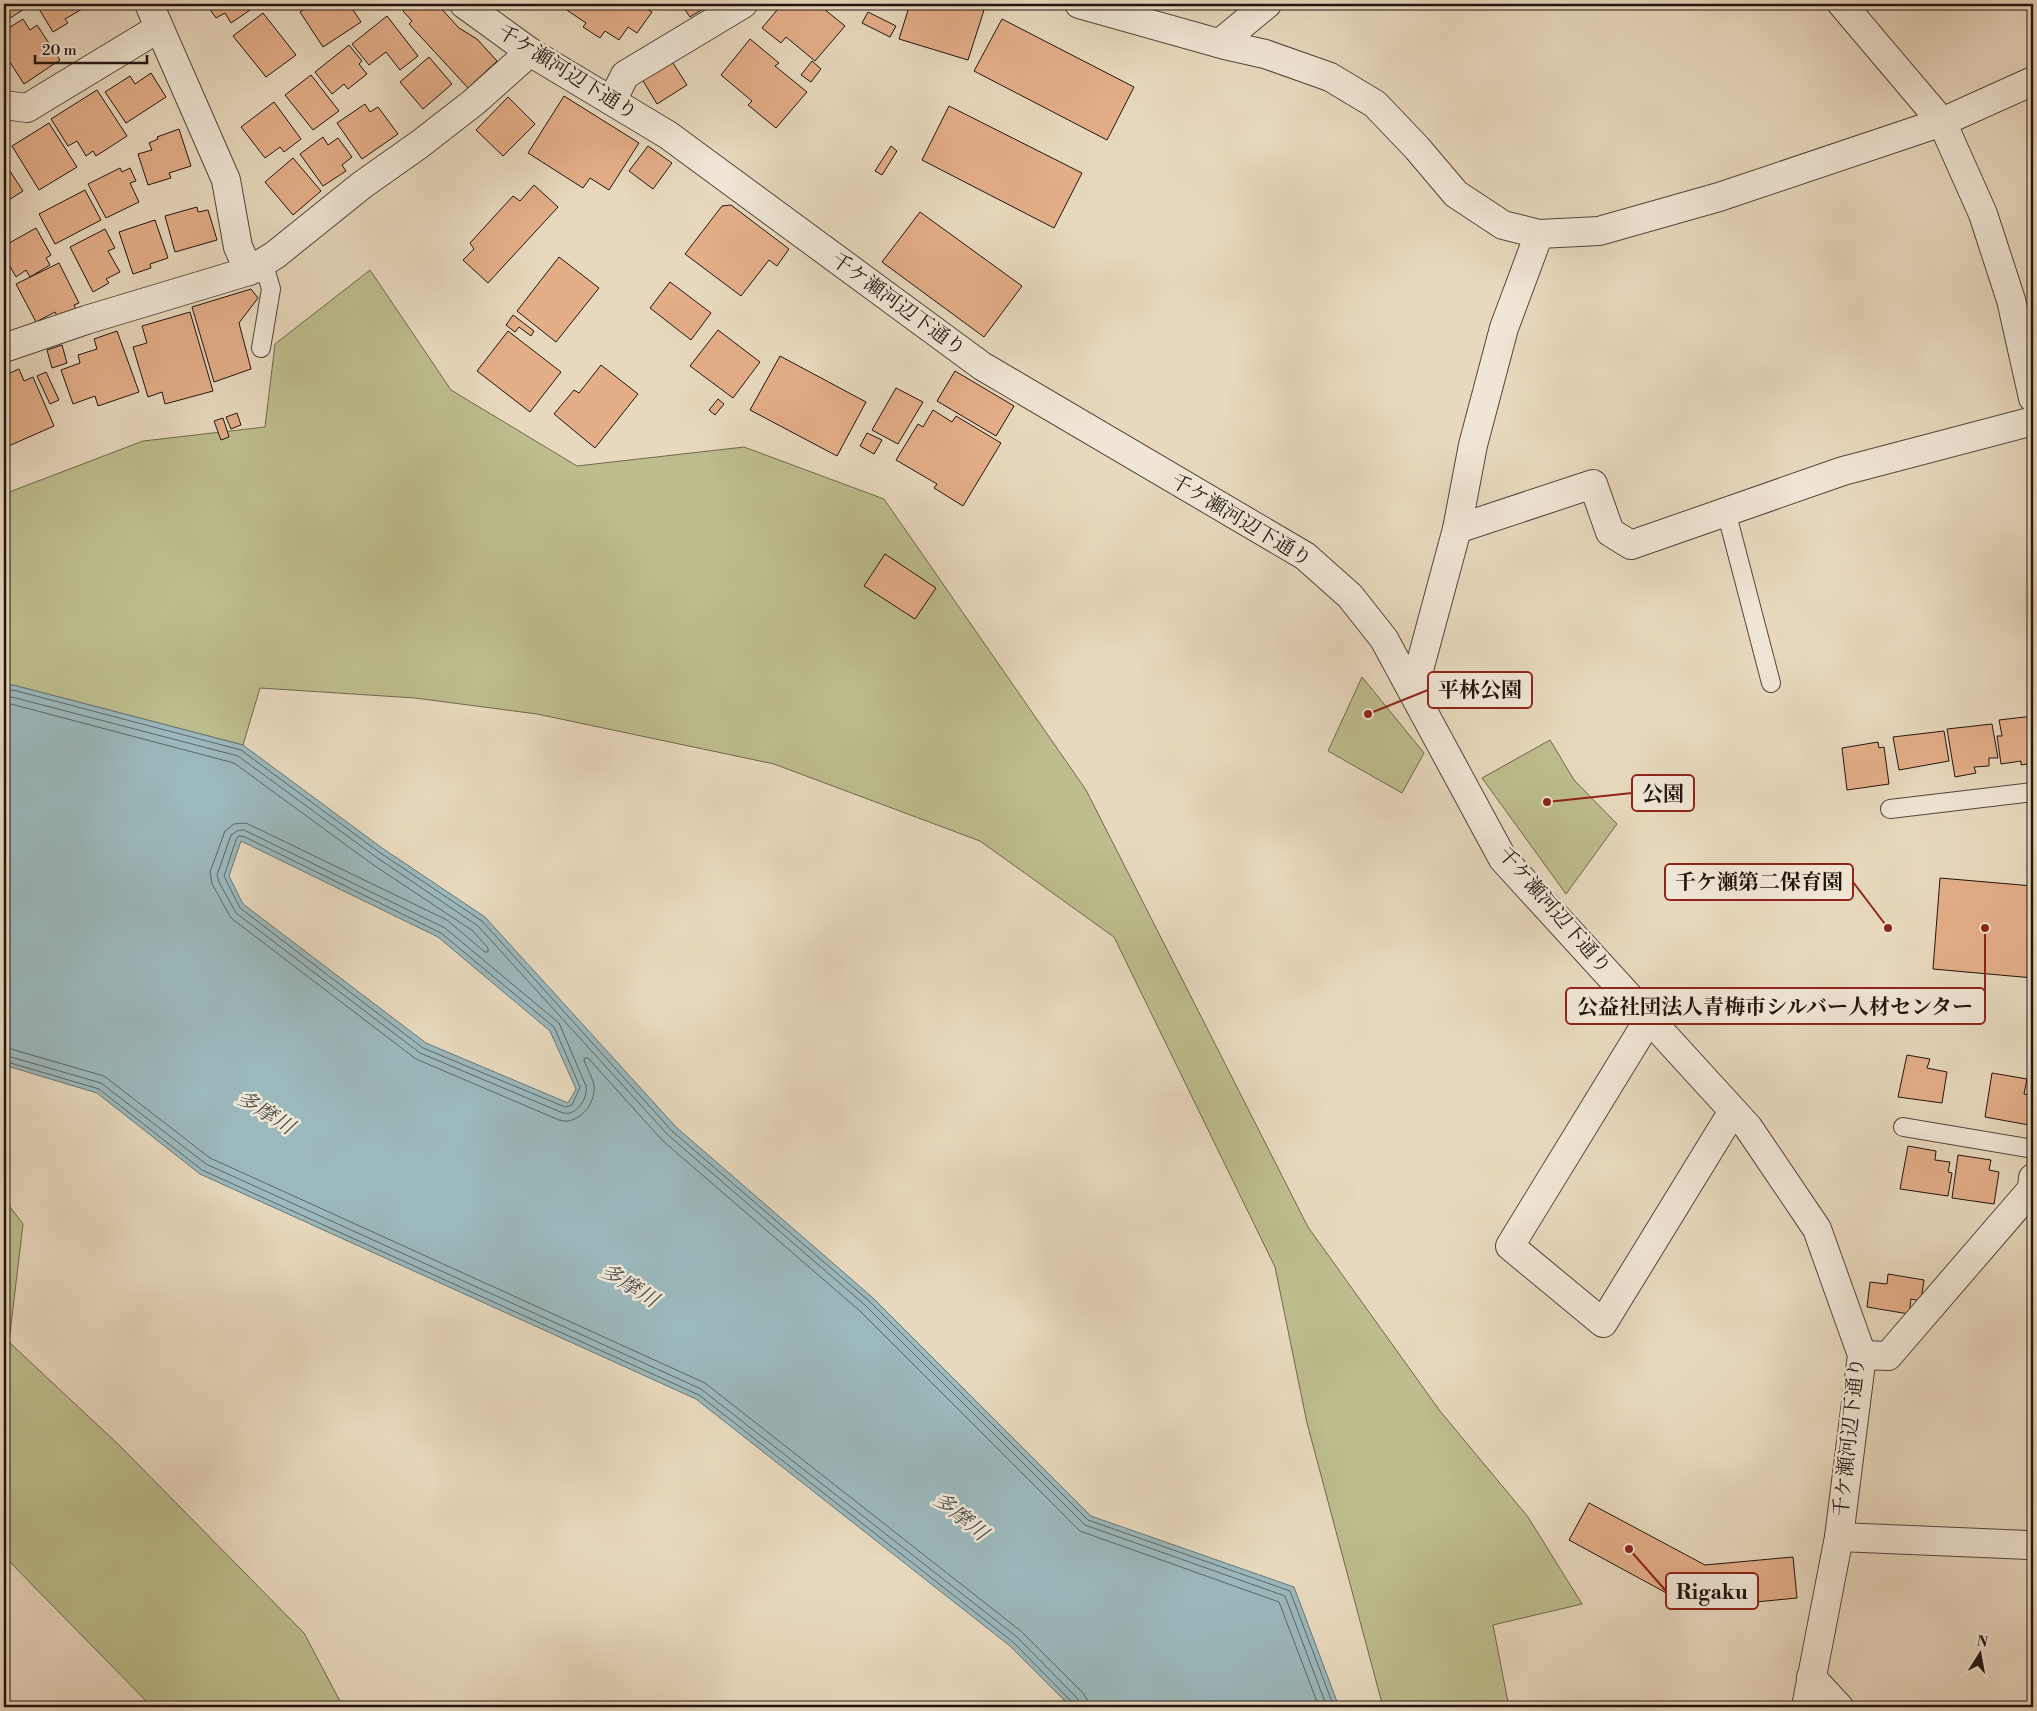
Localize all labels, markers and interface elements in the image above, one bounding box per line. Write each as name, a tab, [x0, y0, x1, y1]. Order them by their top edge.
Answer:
street label: 千ケ瀬河辺下通り	[493, 20, 641, 126]
scale bar	[35, 32, 148, 64]
text: 20 m	[42, 41, 77, 60]
street label: 千ケ瀬河辺下通り	[826, 248, 970, 362]
street label: 千ケ瀬河辺下通り	[1166, 469, 1316, 573]
callout: 平林公園	[1428, 672, 1532, 708]
text: 平林公園	[1438, 678, 1522, 704]
callout: 公園	[1632, 775, 1694, 811]
text: 公園	[1642, 782, 1684, 808]
street label: 千ケ瀬河辺下通り	[1492, 842, 1616, 980]
callout: 千ケ瀬第二保育園	[1665, 864, 1853, 900]
text: 千ケ瀬第二保育園	[1675, 870, 1843, 896]
callout: 公益社団法人青梅市シルバー人材センター	[1566, 988, 1985, 1024]
text: 公益社団法人青梅市シルバー人材センター	[1577, 995, 1973, 1021]
water label: 多摩川	[231, 1085, 300, 1142]
water label: 多摩川	[595, 1258, 664, 1315]
street label: 千ケ瀬河辺下通り	[1829, 1356, 1871, 1518]
water label: 多摩川	[927, 1487, 994, 1548]
callout: Rigaku	[1666, 1573, 1758, 1609]
text: Rigaku	[1676, 1580, 1748, 1606]
north arrow	[1954, 1628, 2004, 1678]
text: N	[1975, 1632, 1989, 1652]

